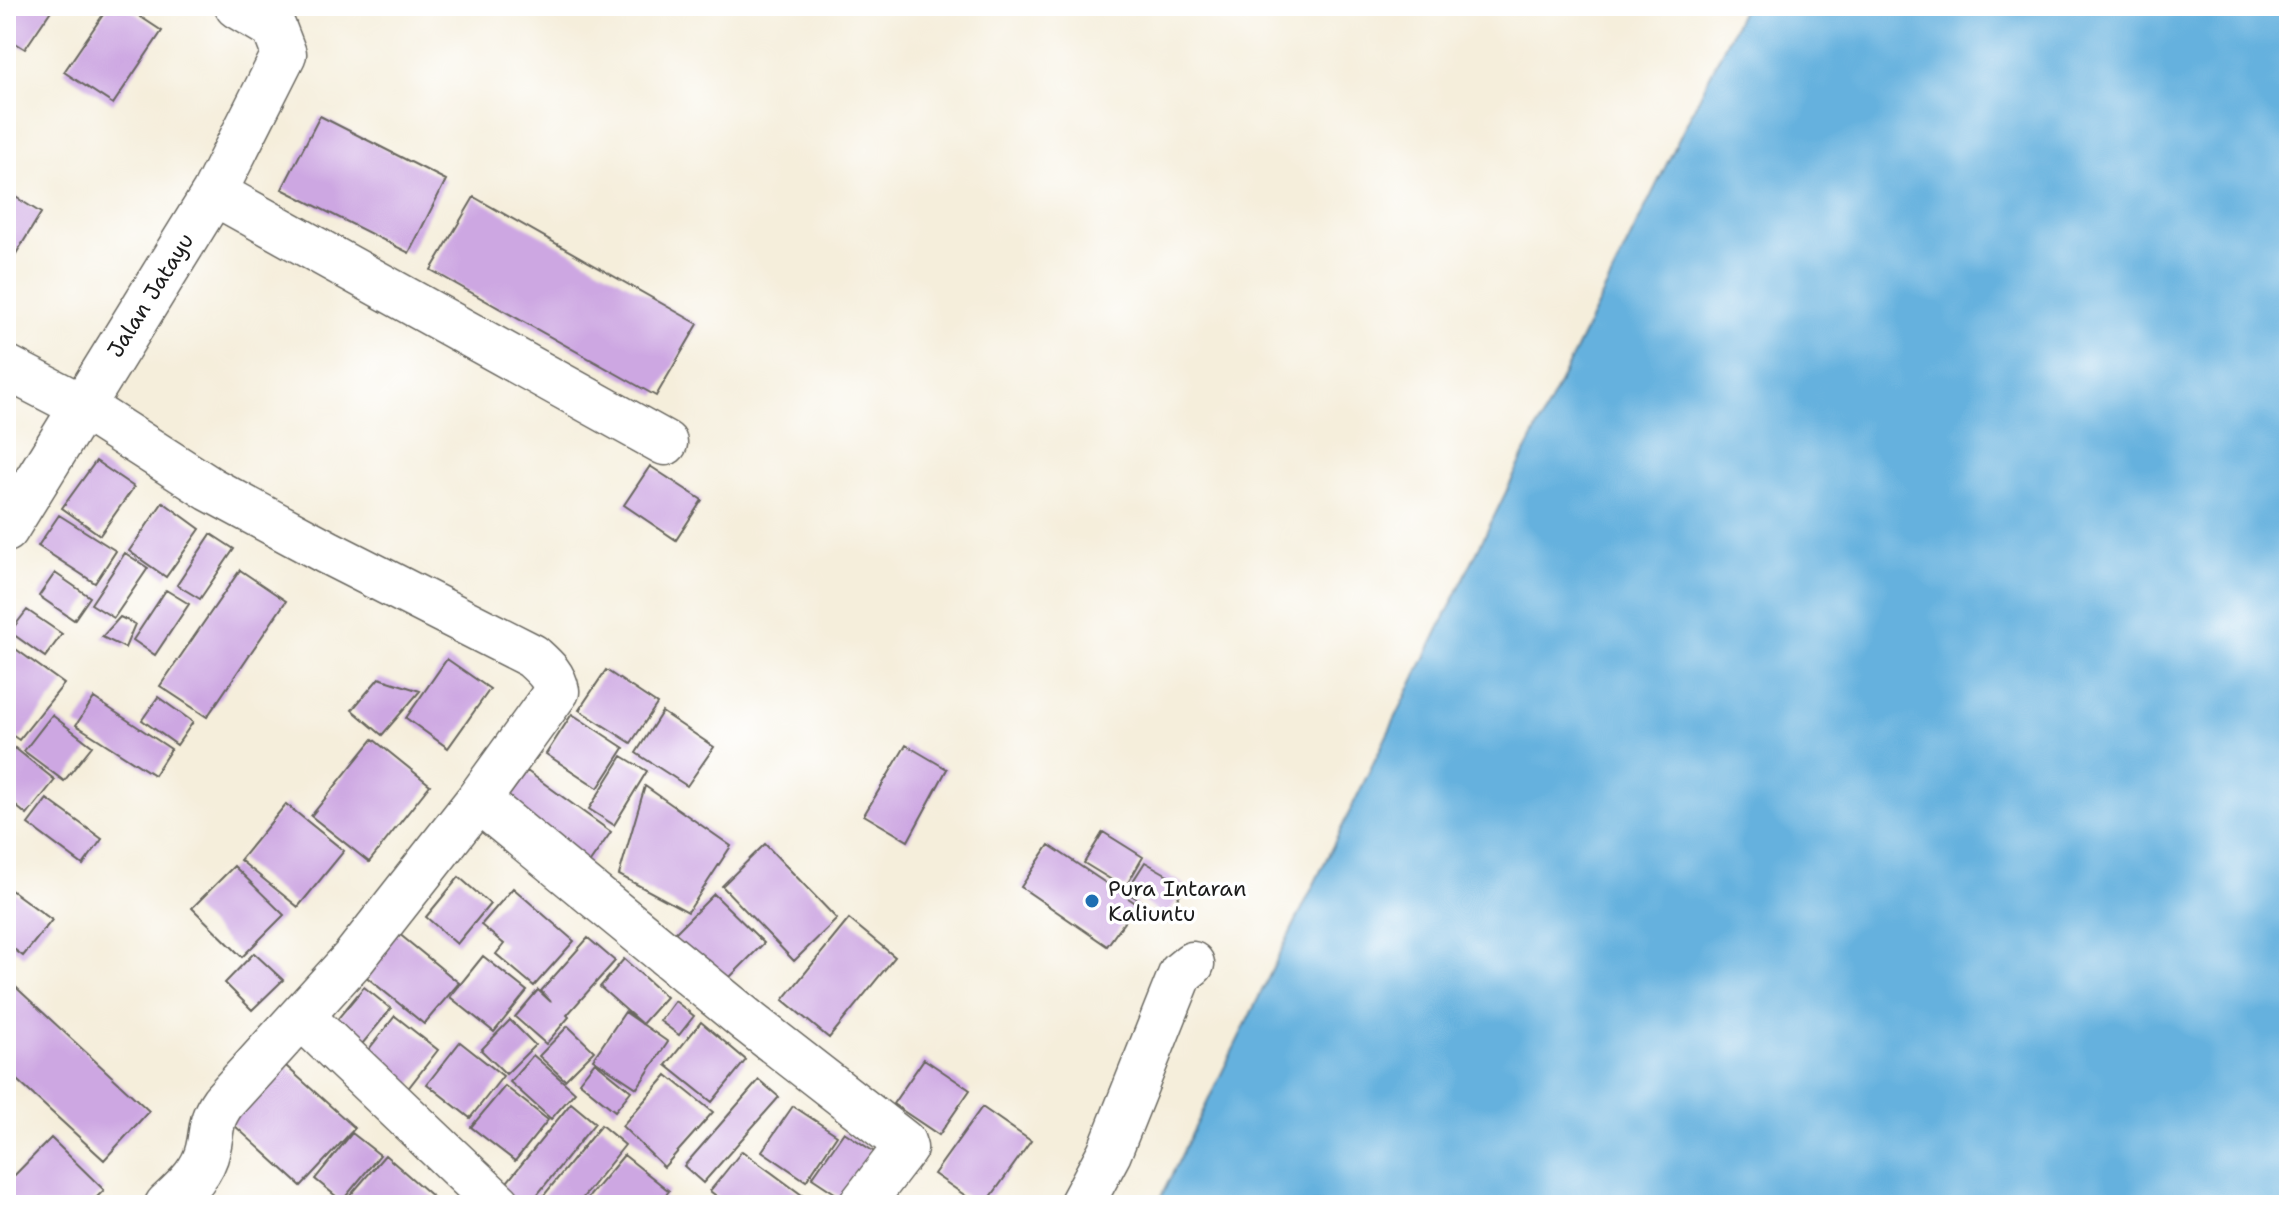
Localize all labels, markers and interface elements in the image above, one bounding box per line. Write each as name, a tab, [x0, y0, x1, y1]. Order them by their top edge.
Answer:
street label: Jalan Jatayu	[101, 227, 200, 363]
place label: Pura Intaran Kaliuntu	[1108, 874, 1246, 928]
marker: Pura Intaran Kaliuntu	[1083, 892, 1101, 910]

